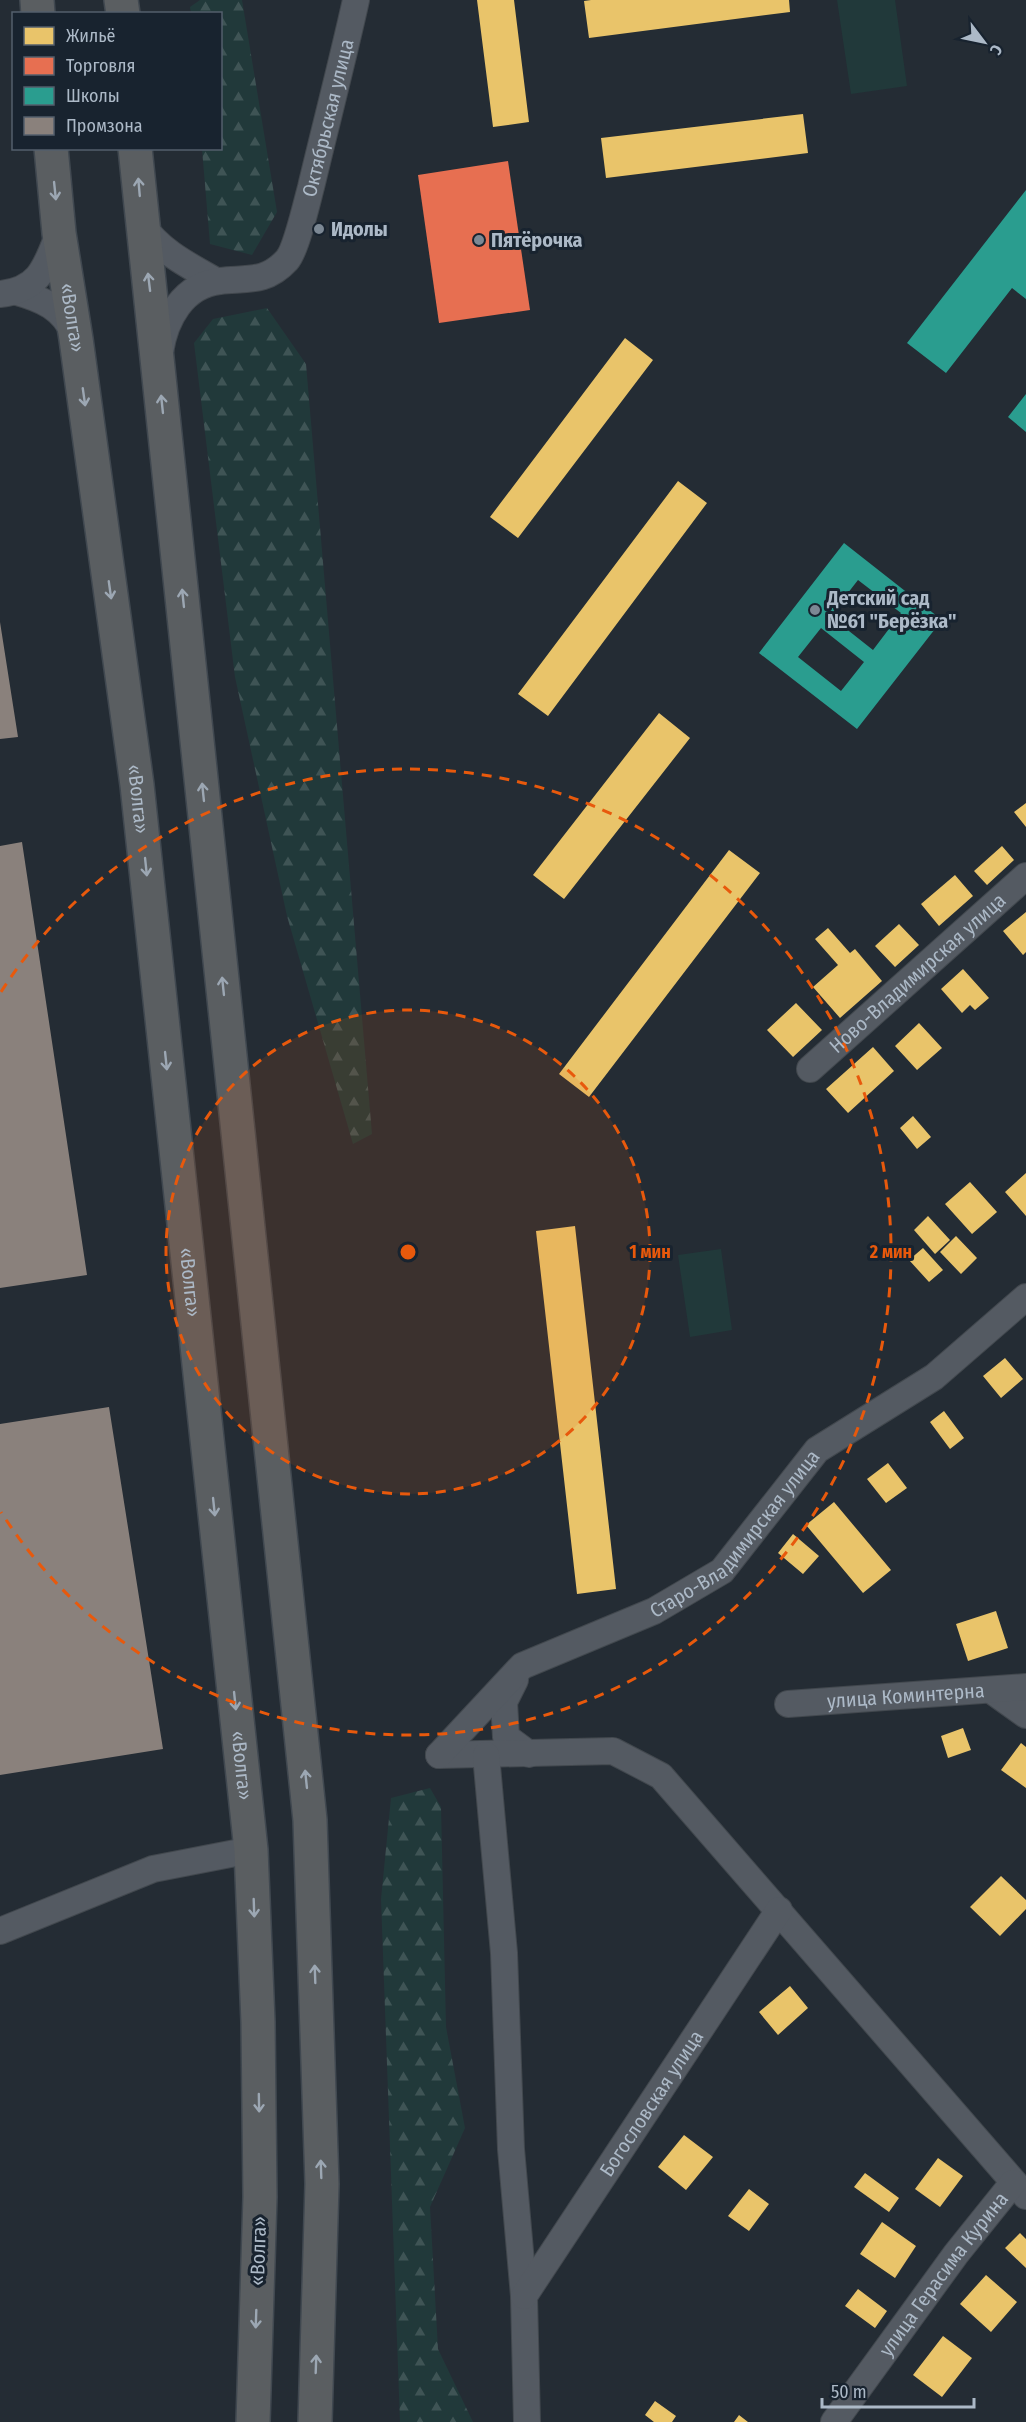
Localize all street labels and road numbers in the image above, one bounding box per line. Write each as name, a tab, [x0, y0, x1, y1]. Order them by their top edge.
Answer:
street label: Октябрьская улица	[297, 37, 359, 199]
street label: «Волга»	[55, 281, 90, 354]
street label: «Волга»	[122, 763, 154, 835]
street label: Ново-Владимирская улица	[824, 888, 1010, 1058]
street label: «Волга»	[175, 1246, 206, 1318]
street label: Старо-Владимирская улица	[645, 1445, 825, 1623]
street label: улица Коминтерна	[826, 1678, 985, 1713]
street label: «Волга»	[226, 1730, 258, 1802]
street label: Богословская улица	[594, 2026, 708, 2181]
street label: улица Герасима Курина	[874, 2187, 1013, 2361]
street label: «Волга»	[245, 2216, 271, 2286]

